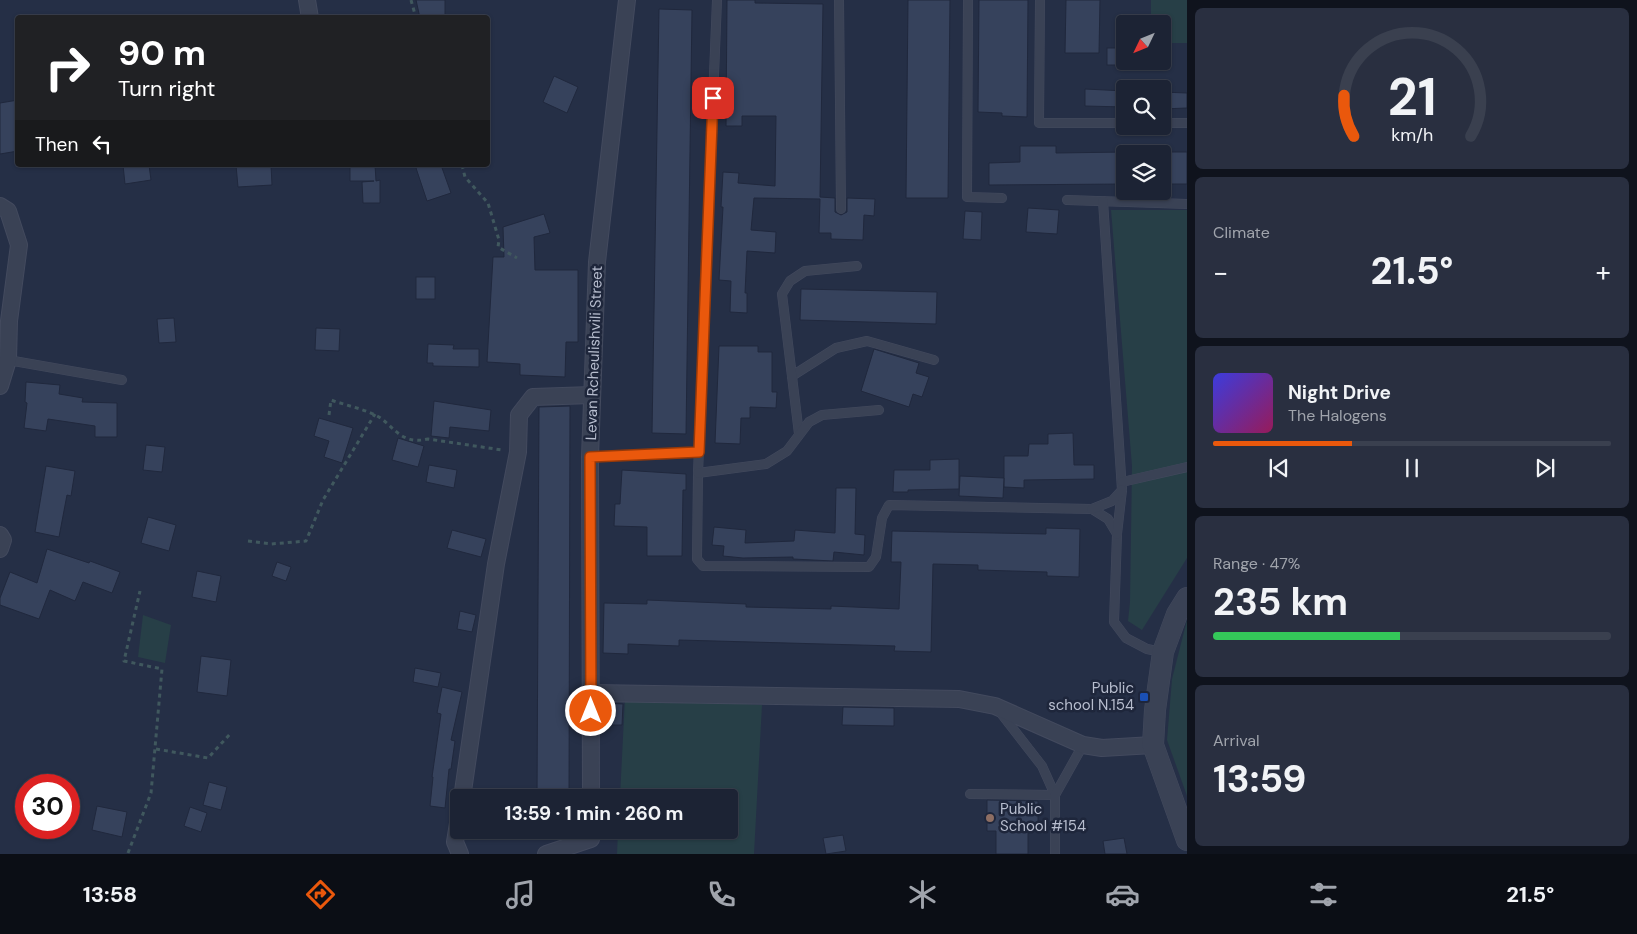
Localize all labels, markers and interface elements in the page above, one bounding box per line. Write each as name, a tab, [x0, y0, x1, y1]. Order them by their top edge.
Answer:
north arrow	[1116, 15, 1171, 70]
map controls	[1116, 15, 1171, 200]
text: 90 m	[118, 30, 206, 76]
icon: right	[35, 35, 100, 100]
text: 21	[1388, 63, 1436, 131]
text: Turn right	[118, 74, 215, 103]
pin	[692, 77, 734, 119]
button: search	[1116, 80, 1171, 135]
icon: arrive	[699, 84, 727, 112]
text: km/h	[1391, 123, 1433, 147]
icon: left	[88, 130, 116, 158]
text: Then	[35, 132, 78, 157]
button: layers	[1116, 145, 1171, 200]
text: Climate	[1213, 222, 1270, 243]
text: 21.5°	[1371, 246, 1453, 296]
text: −	[1213, 254, 1228, 291]
text: +	[1596, 254, 1611, 291]
street label: Levan Rcheulishvili Street	[581, 265, 607, 441]
text: Night Drive	[1288, 380, 1391, 405]
text: The Halogens	[1288, 405, 1387, 426]
icon: previous	[1265, 454, 1293, 482]
icon: pause	[1398, 454, 1426, 482]
icon: next	[1531, 454, 1559, 482]
text: Range · 47%	[1213, 553, 1300, 574]
text: 235 km	[1213, 577, 1348, 627]
place label: Public school N.154	[1048, 678, 1134, 715]
position arrow	[564, 684, 616, 736]
marker: Public school N.154	[1138, 691, 1150, 703]
text: Arrival	[1213, 730, 1260, 751]
text: 13:59	[1213, 754, 1306, 804]
speed limit sign: 30	[15, 774, 80, 839]
place label: Public School #154	[1000, 799, 1086, 836]
text: 13:59 · 1 min · 260 m	[505, 801, 684, 826]
marker: Public School #154	[984, 812, 996, 824]
icon: directions	[303, 877, 338, 912]
icon: music	[503, 877, 538, 912]
icon: phone	[704, 877, 739, 912]
icon: climate	[905, 877, 940, 912]
icon: car	[1105, 877, 1140, 912]
icon: filters	[1306, 877, 1341, 912]
text: 13:58	[83, 880, 137, 909]
text: 21.5°	[1506, 880, 1554, 909]

